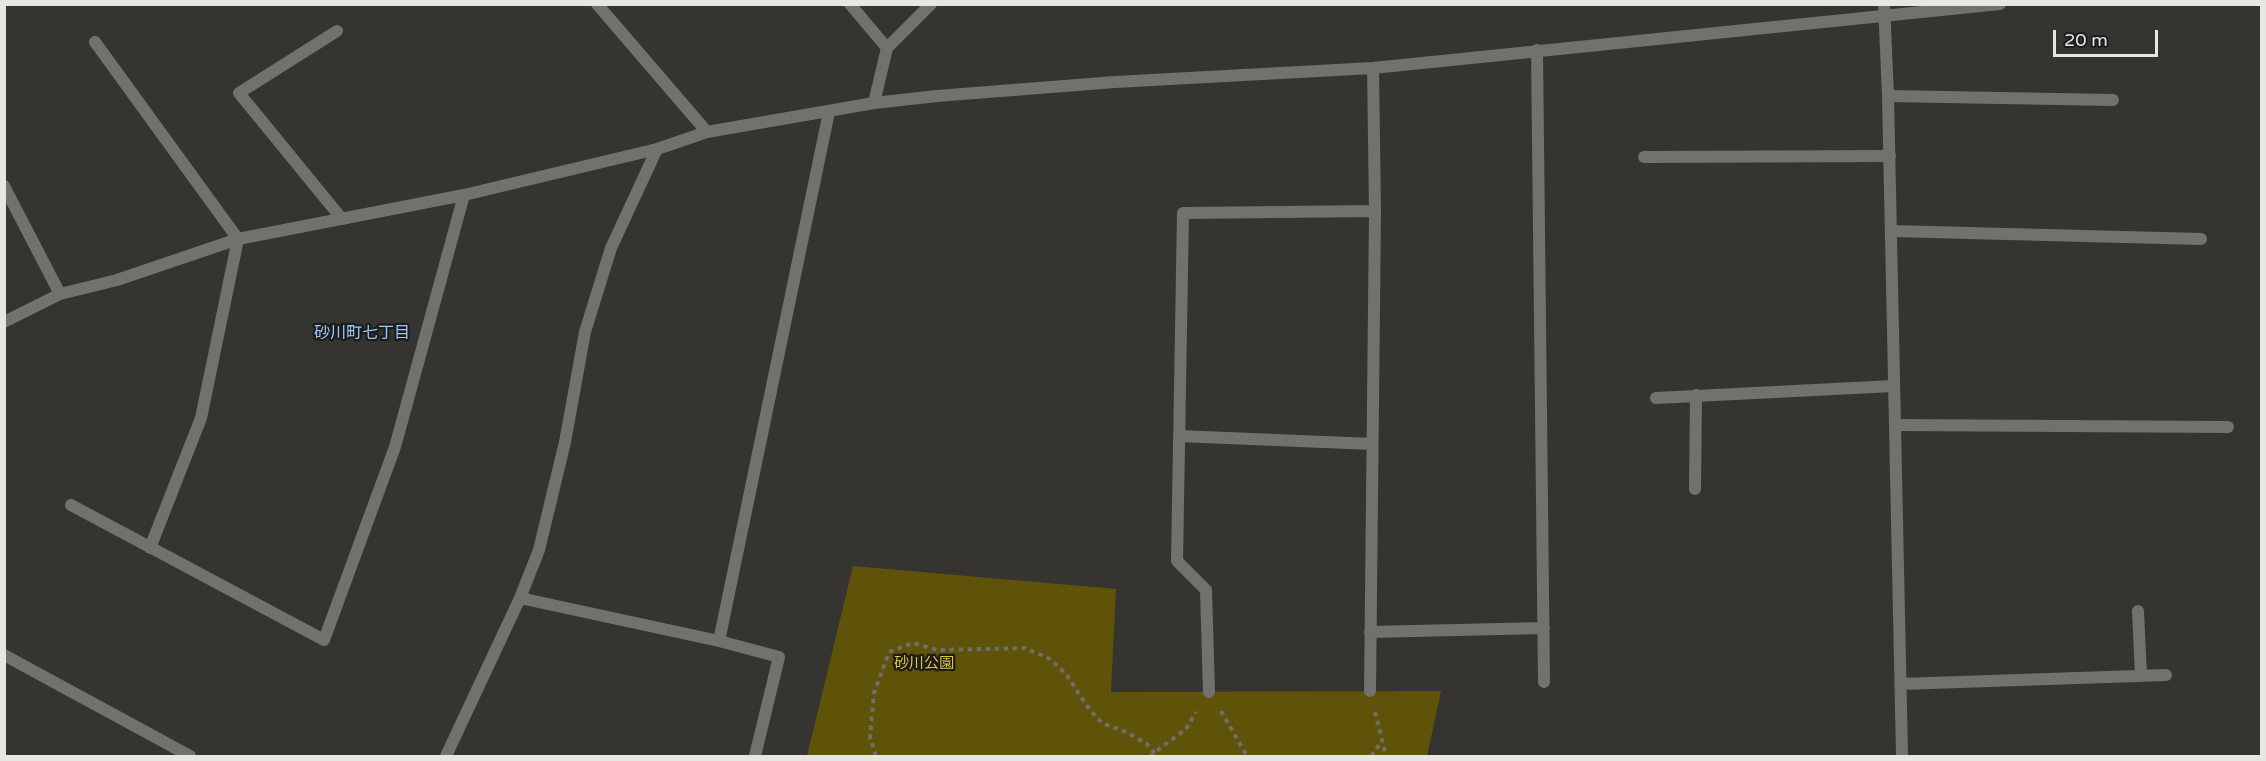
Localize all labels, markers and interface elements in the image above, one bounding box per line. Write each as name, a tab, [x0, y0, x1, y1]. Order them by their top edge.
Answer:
scale bar	[2056, 18, 2161, 56]
text: 20 m	[2064, 29, 2108, 51]
district label: 砂川町七丁目	[314, 324, 410, 344]
park label: 砂川公園	[894, 655, 954, 673]

